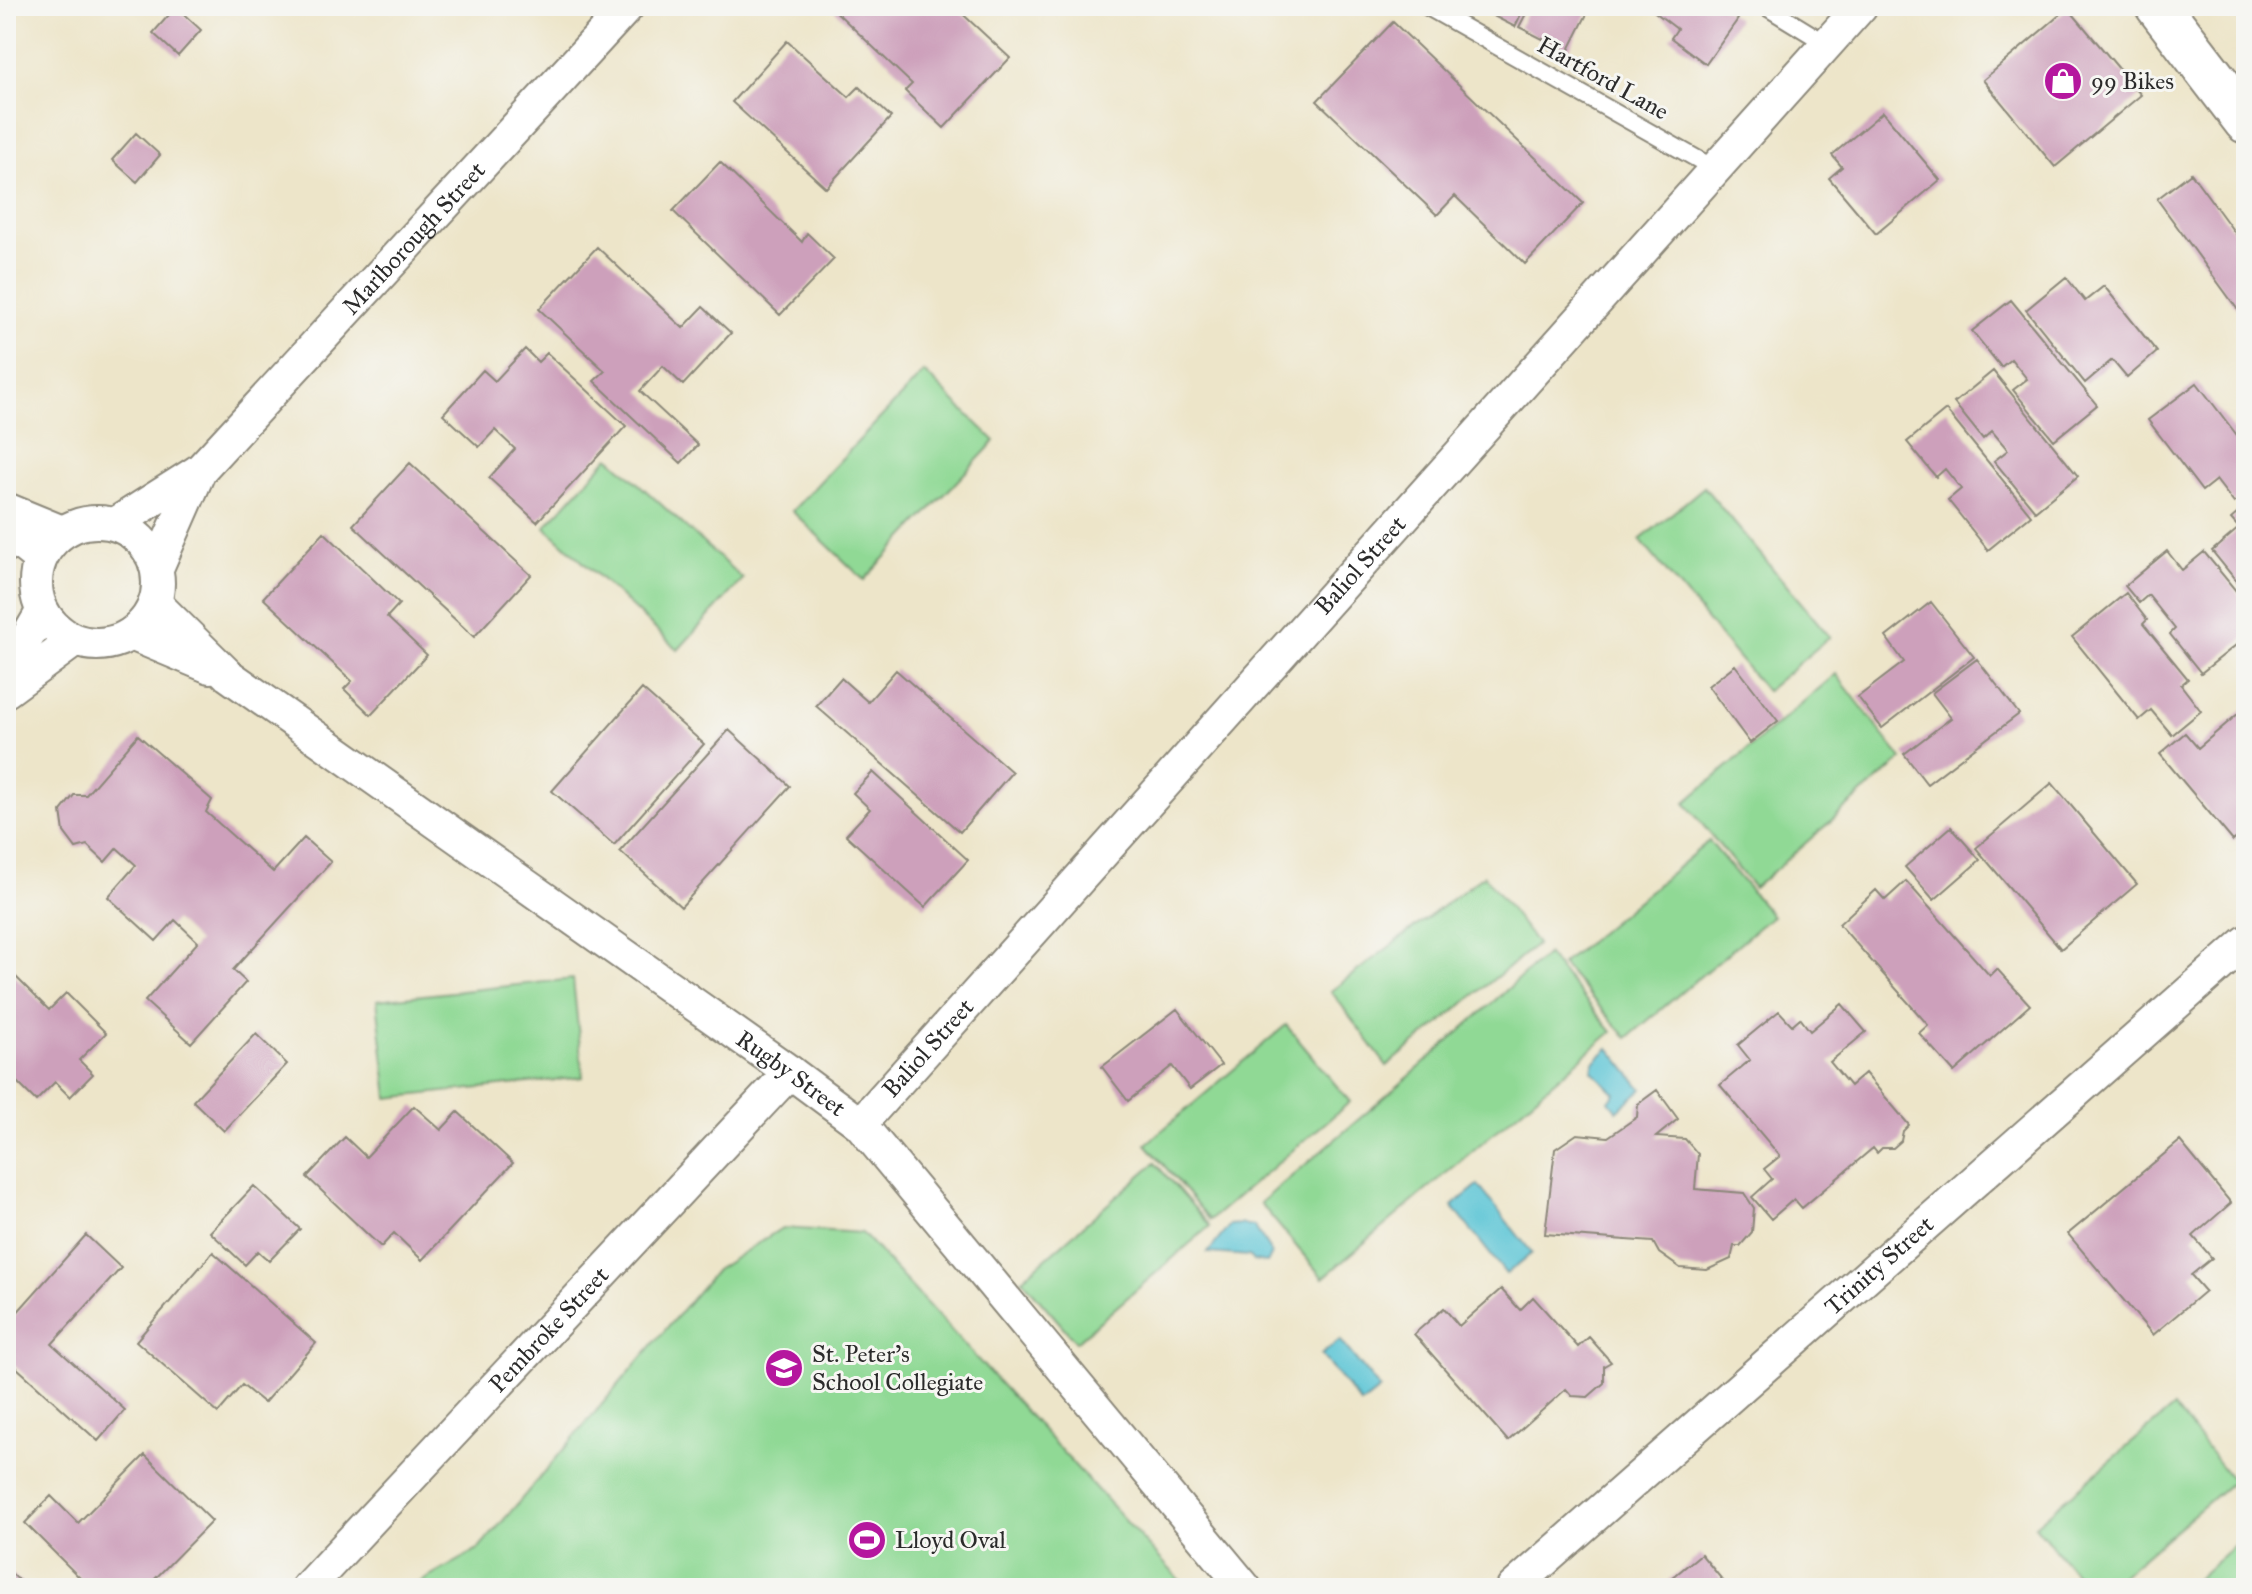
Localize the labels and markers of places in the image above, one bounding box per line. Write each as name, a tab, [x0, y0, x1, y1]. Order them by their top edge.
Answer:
shop icon: 99 Bikes	[2042, 60, 2084, 102]
place label: 99 Bikes	[2091, 66, 2174, 96]
place label: St. Peter's School Collegiate	[812, 1339, 983, 1397]
school or university icon: St. Peter's School Collegiate	[763, 1347, 805, 1389]
sports icon: Lloyd Oval	[846, 1519, 888, 1561]
place label: Lloyd Oval	[895, 1525, 1006, 1555]

